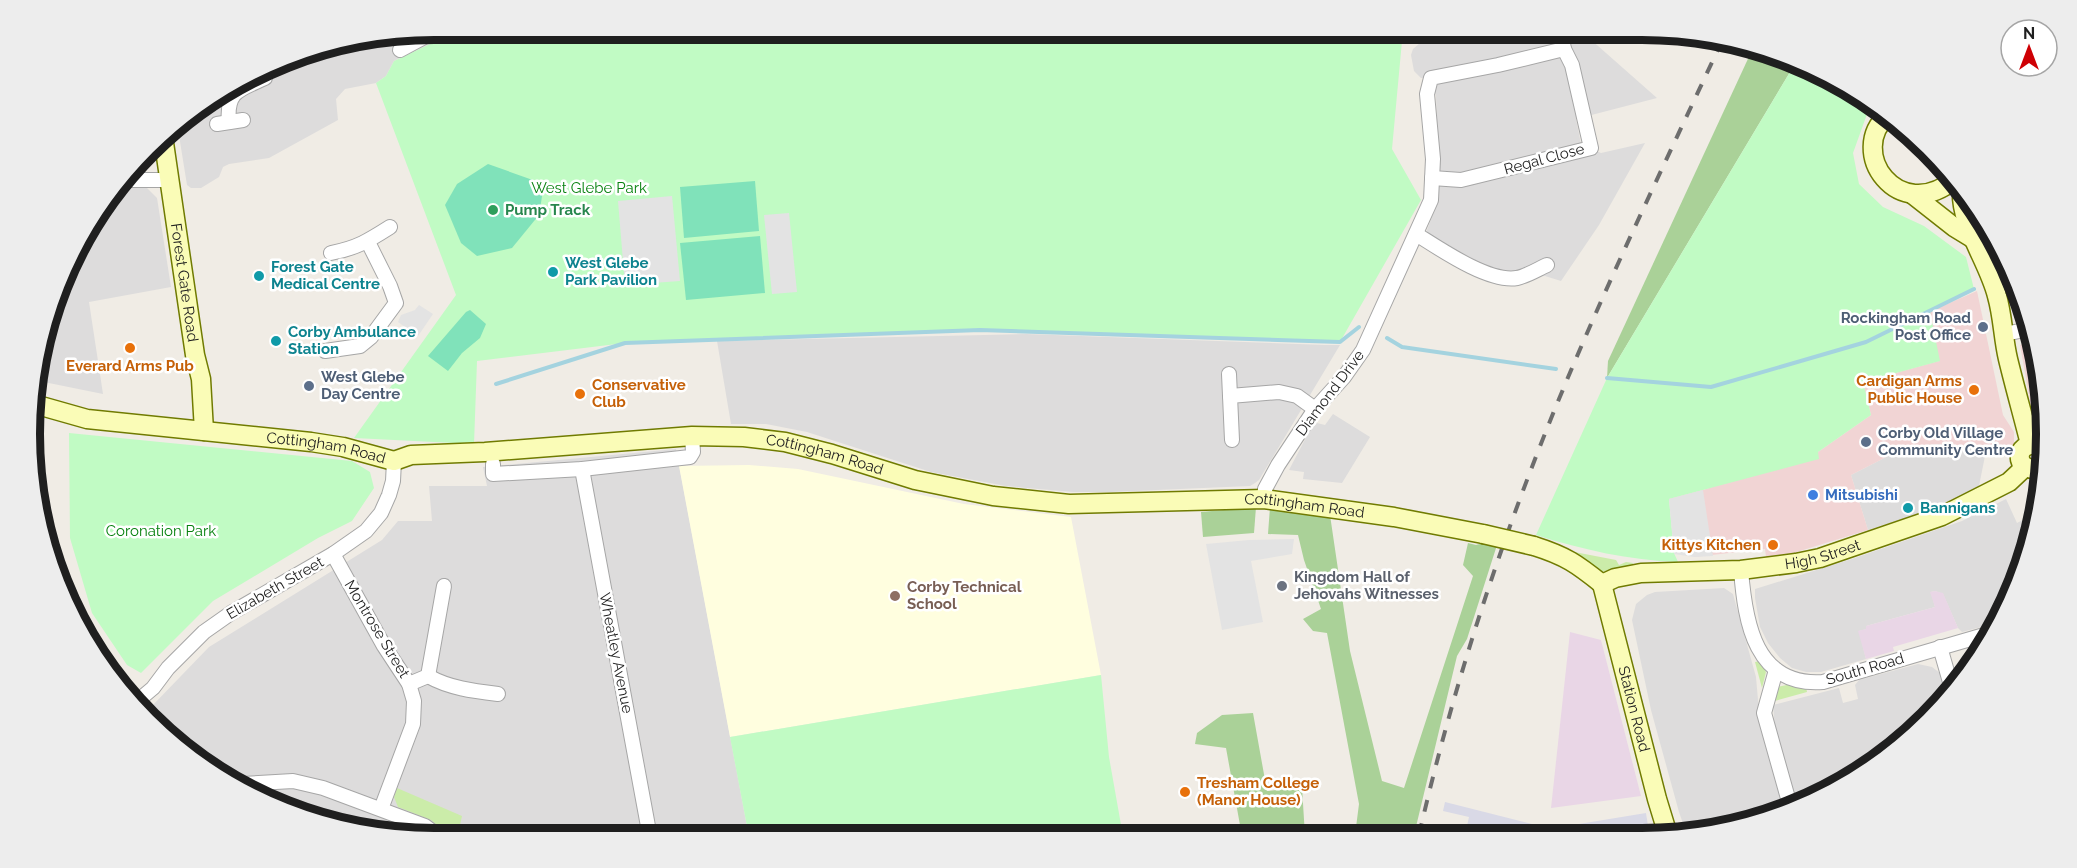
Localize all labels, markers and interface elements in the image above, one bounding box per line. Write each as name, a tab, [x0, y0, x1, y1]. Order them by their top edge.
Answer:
north arrow	[1999, 18, 2059, 78]
text: N	[2023, 24, 2035, 43]
street label: Regal Close	[1502, 140, 1586, 178]
park label: West Glebe Park	[531, 179, 647, 197]
place label: Pump Track	[505, 201, 591, 219]
marker: Pump Track	[486, 203, 500, 217]
street label: Forest Gate Road	[167, 222, 202, 343]
place label: West Glebe Park Pavilion	[565, 254, 657, 289]
place label: Forest Gate Medical Centre	[271, 258, 380, 293]
marker: West Glebe Park Pavilion	[546, 265, 560, 279]
marker: Forest Gate Medical Centre	[252, 269, 266, 283]
place label: Rockingham Road Post Office	[1841, 309, 1971, 344]
marker: Rockingham Road Post Office	[1976, 320, 1990, 334]
place label: Corby Ambulance Station	[288, 323, 416, 358]
marker: Corby Ambulance Station	[269, 334, 283, 348]
marker: Everard Arms Pub	[123, 341, 137, 355]
street label: Diamond Drive	[1292, 346, 1368, 439]
place label: Everard Arms Pub	[66, 357, 194, 375]
place label: West Glebe Day Centre	[321, 368, 405, 403]
place label: Cardigan Arms Public House	[1856, 372, 1962, 407]
place label: Conservative Club	[592, 376, 686, 411]
marker: West Glebe Day Centre	[302, 379, 316, 393]
marker: Cardigan Arms Public House	[1967, 383, 1981, 397]
marker: Conservative Club	[573, 387, 587, 401]
place label: Corby Old Village Community Centre	[1878, 424, 2013, 459]
street label: Cottingham Road	[266, 428, 388, 467]
street label: Cottingham Road	[765, 431, 886, 479]
marker: Corby Old Village Community Centre	[1859, 435, 1873, 449]
place label: Mitsubishi	[1825, 486, 1898, 504]
marker: Mitsubishi	[1806, 488, 1820, 502]
street label: Cottingham Road	[1244, 490, 1366, 522]
place label: Bannigans	[1920, 499, 1995, 517]
marker: Bannigans	[1901, 501, 1915, 515]
park label: Coronation Park	[106, 522, 216, 540]
place label: Kittys Kitchen	[1662, 536, 1761, 554]
street label: High Street	[1784, 536, 1863, 573]
marker: Kittys Kitchen	[1766, 538, 1780, 552]
street label: Elizabeth Street	[223, 553, 327, 623]
place label: Kingdom Hall of Jehovahs Witnesses	[1294, 568, 1439, 603]
street label: Montrose Street	[341, 577, 413, 681]
place label: Corby Technical School	[907, 578, 1022, 613]
marker: Kingdom Hall of Jehovahs Witnesses	[1275, 579, 1289, 593]
marker: Corby Technical School	[888, 589, 902, 603]
street label: Wheatley Avenue	[595, 591, 637, 715]
street label: South Road	[1824, 649, 1906, 689]
street label: Station Road	[1614, 664, 1654, 754]
place label: Tresham College (Manor House)	[1197, 774, 1319, 809]
marker: Tresham College (Manor House)	[1178, 785, 1192, 799]

